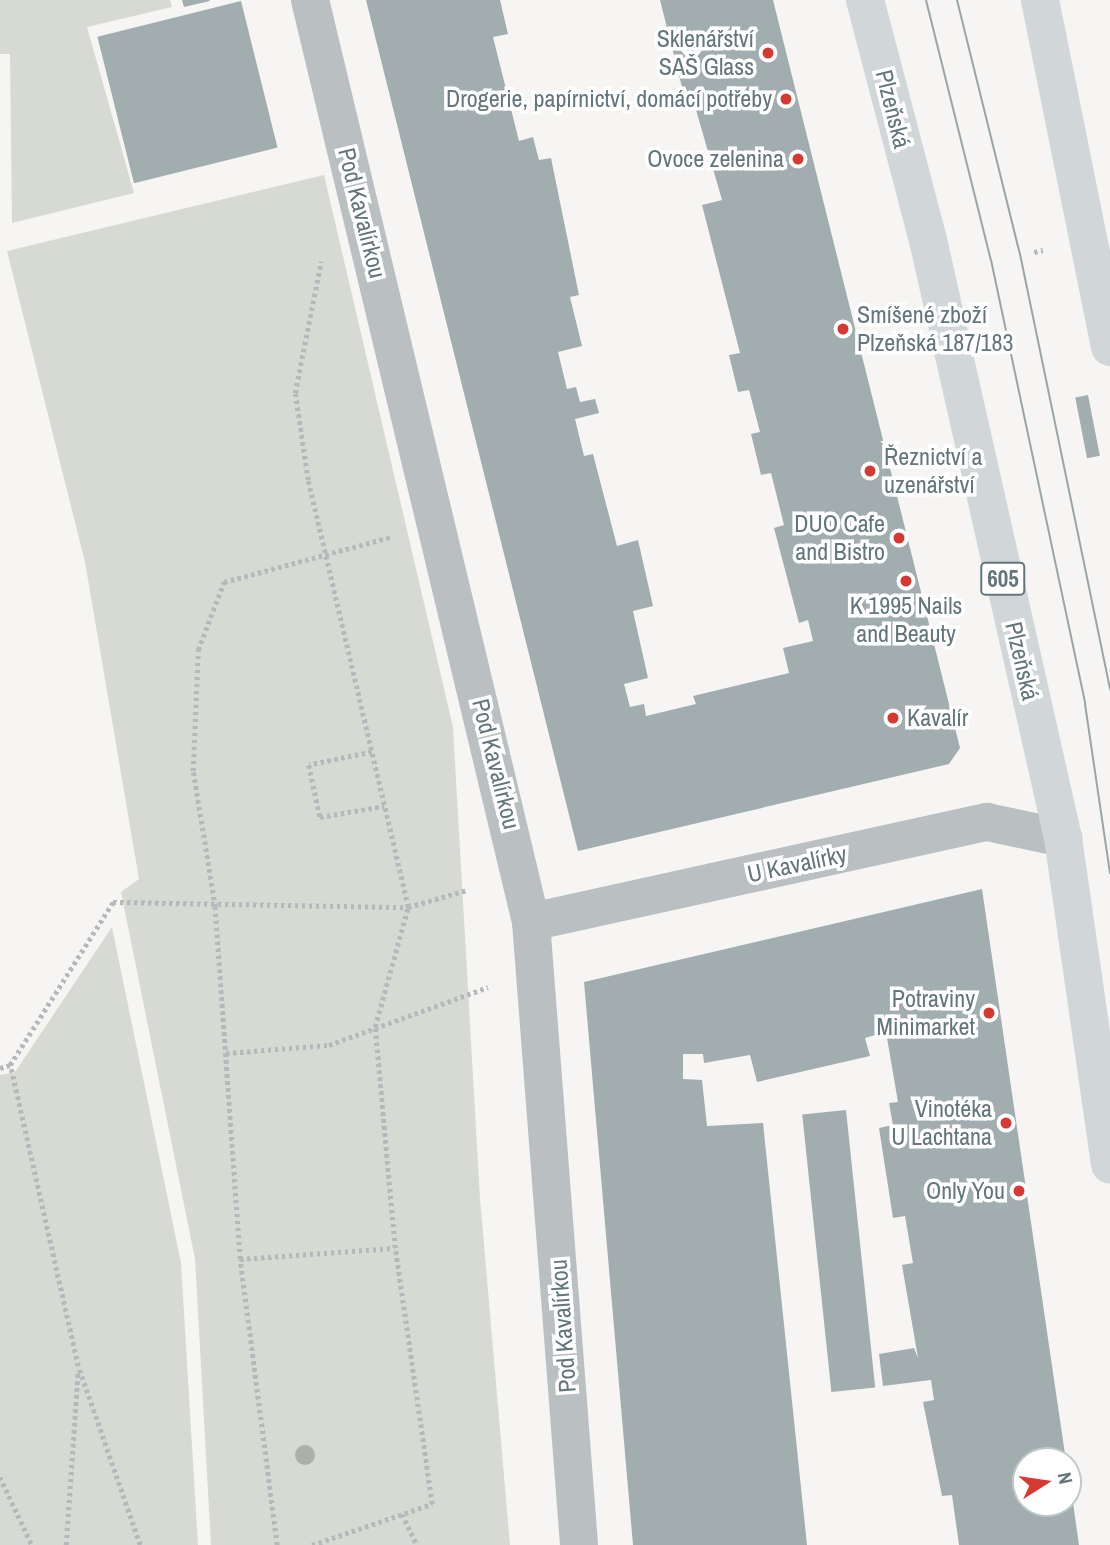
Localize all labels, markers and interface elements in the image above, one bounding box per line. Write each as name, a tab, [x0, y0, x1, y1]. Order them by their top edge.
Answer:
place label: Sklenářství SAŠ Glass	[657, 25, 754, 81]
marker: Sklenářství SAŠ Glass	[760, 45, 776, 61]
street label: Plzeňská	[869, 67, 917, 151]
place label: Drogerie, papírnictví, domácí potřeby	[446, 85, 772, 113]
marker: Drogerie, papírnictví, domácí potřeby	[778, 91, 794, 107]
street label: Pod Kavalírkou	[332, 145, 392, 281]
place label: Ovoce zelenina	[647, 145, 784, 173]
marker: Ovoce zelenina	[790, 151, 806, 167]
place label: Smíšené zboží Plzeňská 187/183	[857, 301, 1013, 357]
marker: Smíšené zboží Plzeňská 187/183	[835, 321, 851, 337]
place label: Řeznictví a uzenářství	[884, 443, 982, 499]
marker: Řeznictví a uzenářství	[862, 463, 878, 479]
place label: DUO Cafe and Bistro	[794, 510, 885, 566]
marker: DUO Cafe and Bistro	[891, 530, 907, 546]
road number: 605	[980, 559, 1026, 598]
marker: K 1995 Nails and Beauty	[898, 573, 914, 589]
place label: K 1995 Nails and Beauty	[850, 592, 962, 648]
street label: Plzeňská	[999, 619, 1045, 703]
street label: Pod Kavalírkou	[466, 696, 526, 832]
place label: Kavalír	[907, 704, 968, 732]
marker: Kavalír	[885, 710, 901, 726]
street label: U Kavalírky	[745, 839, 849, 889]
place label: Potraviny Minimarket	[877, 985, 975, 1041]
marker: Potraviny Minimarket	[981, 1005, 997, 1021]
place label: Vinotéka U Lachtana	[891, 1095, 992, 1151]
marker: Vinotéka U Lachtana	[998, 1115, 1014, 1131]
place label: Only You	[926, 1177, 1005, 1205]
marker: Only You	[1011, 1183, 1027, 1199]
street label: Pod Kavalírkou	[544, 1258, 582, 1394]
north arrow	[1012, 1447, 1082, 1517]
text: N	[1052, 1470, 1079, 1486]

